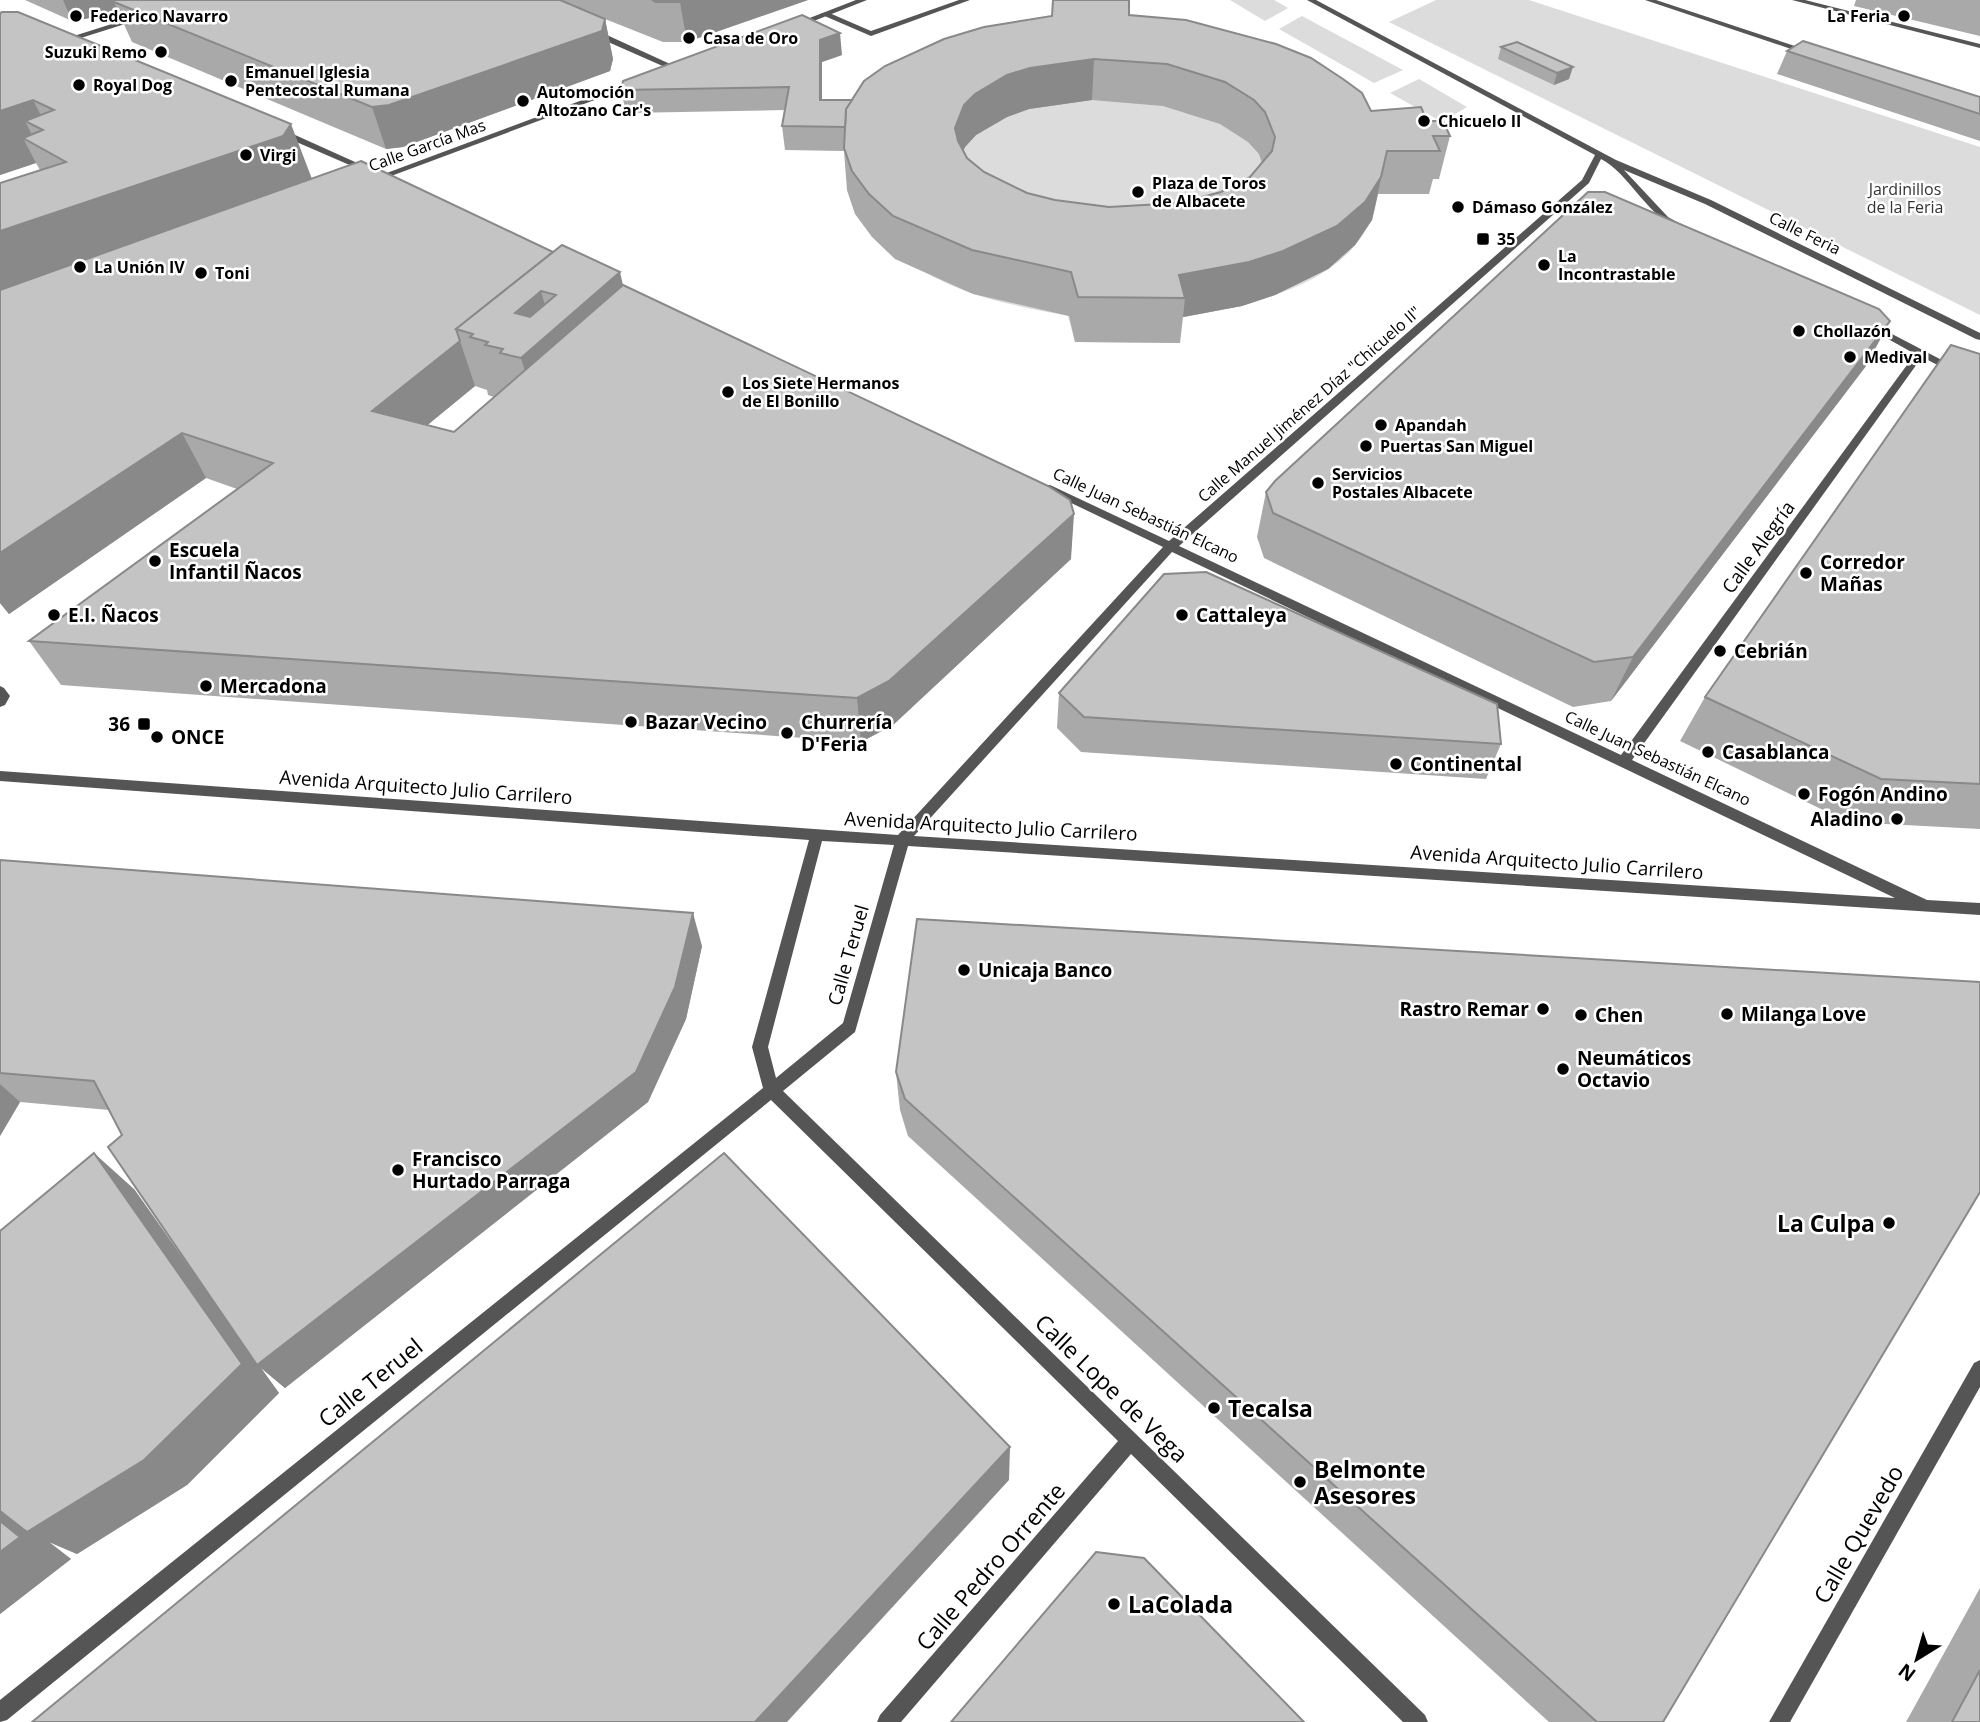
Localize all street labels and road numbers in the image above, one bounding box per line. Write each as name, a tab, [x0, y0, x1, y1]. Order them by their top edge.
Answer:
street label: Calle García Mas	[365, 114, 489, 176]
street label: Calle Feria	[1766, 206, 1844, 260]
street label: Calle Manuel Jiménez Díaz "Chicuelo II"	[1193, 301, 1425, 507]
street label: Calle Juan Sebastián Elcano	[1049, 462, 1243, 568]
street label: Calle Alegría	[1716, 495, 1800, 599]
street label: Calle Juan Sebastián Elcano	[1561, 705, 1755, 811]
street label: Avenida Arquitecto Julio Carrilero	[279, 764, 573, 810]
street label: Avenida Arquitecto Julio Carrilero	[844, 805, 1138, 847]
street label: Avenida Arquitecto Julio Carrilero	[1410, 839, 1704, 885]
street label: Calle Teruel	[821, 902, 875, 1008]
street label: Calle Lope de Vega	[1028, 1307, 1196, 1469]
street label: Calle Teruel	[311, 1330, 429, 1434]
street label: Calle Quevedo	[1805, 1459, 1911, 1609]
street label: Calle Pedro Orrente	[908, 1475, 1072, 1657]

